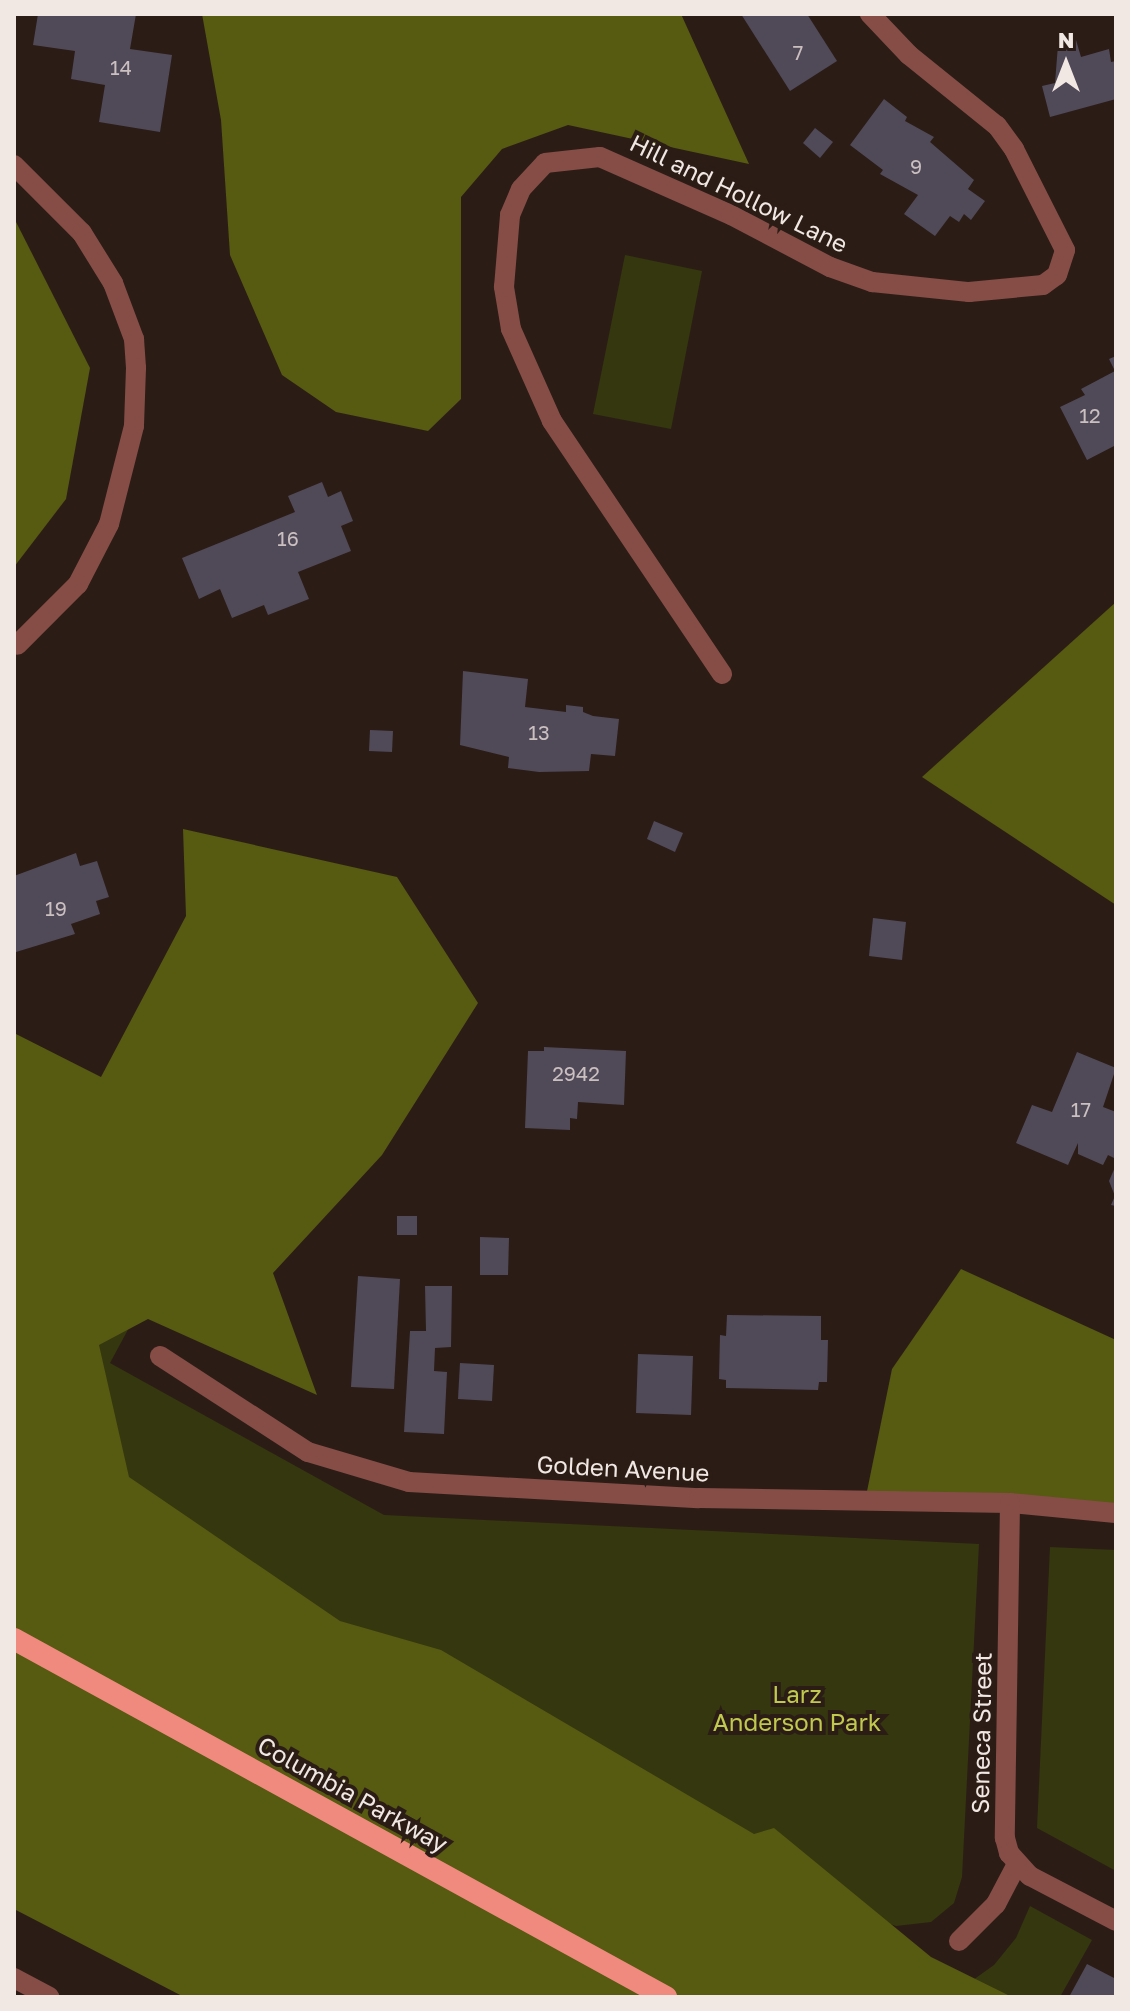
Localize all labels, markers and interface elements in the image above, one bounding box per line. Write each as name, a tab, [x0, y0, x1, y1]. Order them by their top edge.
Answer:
north arrow	[1026, 24, 1106, 104]
text: N	[1058, 26, 1074, 53]
house number: 7	[793, 40, 803, 64]
house number: 14	[110, 55, 132, 79]
street label: Hill and Hollow Lane	[625, 128, 853, 258]
house number: 9	[910, 154, 922, 178]
house number: 12	[1079, 403, 1101, 427]
house number: 16	[277, 526, 299, 550]
house number: 13	[528, 720, 550, 744]
house number: 19	[45, 896, 67, 920]
house number: 2942	[552, 1061, 600, 1085]
house number: 17	[1071, 1097, 1091, 1121]
street label: Golden Avenue	[536, 1449, 710, 1487]
street label: Seneca Street	[965, 1652, 997, 1814]
park label: Larz Anderson Park	[713, 1680, 881, 1736]
street label: Columbia Parkway	[253, 1730, 453, 1858]

